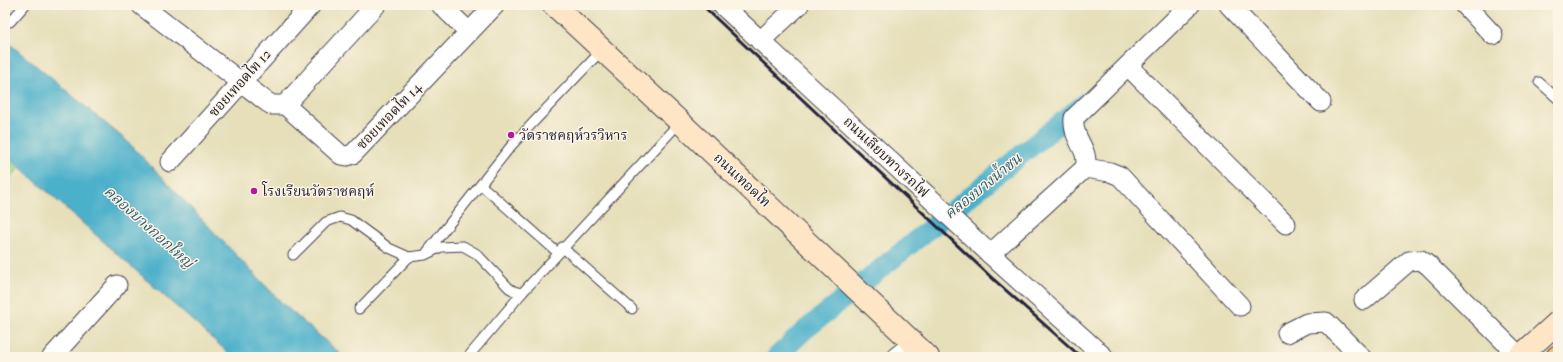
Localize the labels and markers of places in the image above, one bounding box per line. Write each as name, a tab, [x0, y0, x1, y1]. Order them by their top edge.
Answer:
place label: วัดราชคฤห์วรวิหาร	[519, 126, 627, 144]
marker: วัดราชคฤห์วรวิหาร	[506, 130, 516, 140]
place label: โรงเรียนวัดราชคฤห์	[261, 181, 374, 200]
marker: โรงเรียนวัดราชคฤห์	[249, 186, 259, 196]

